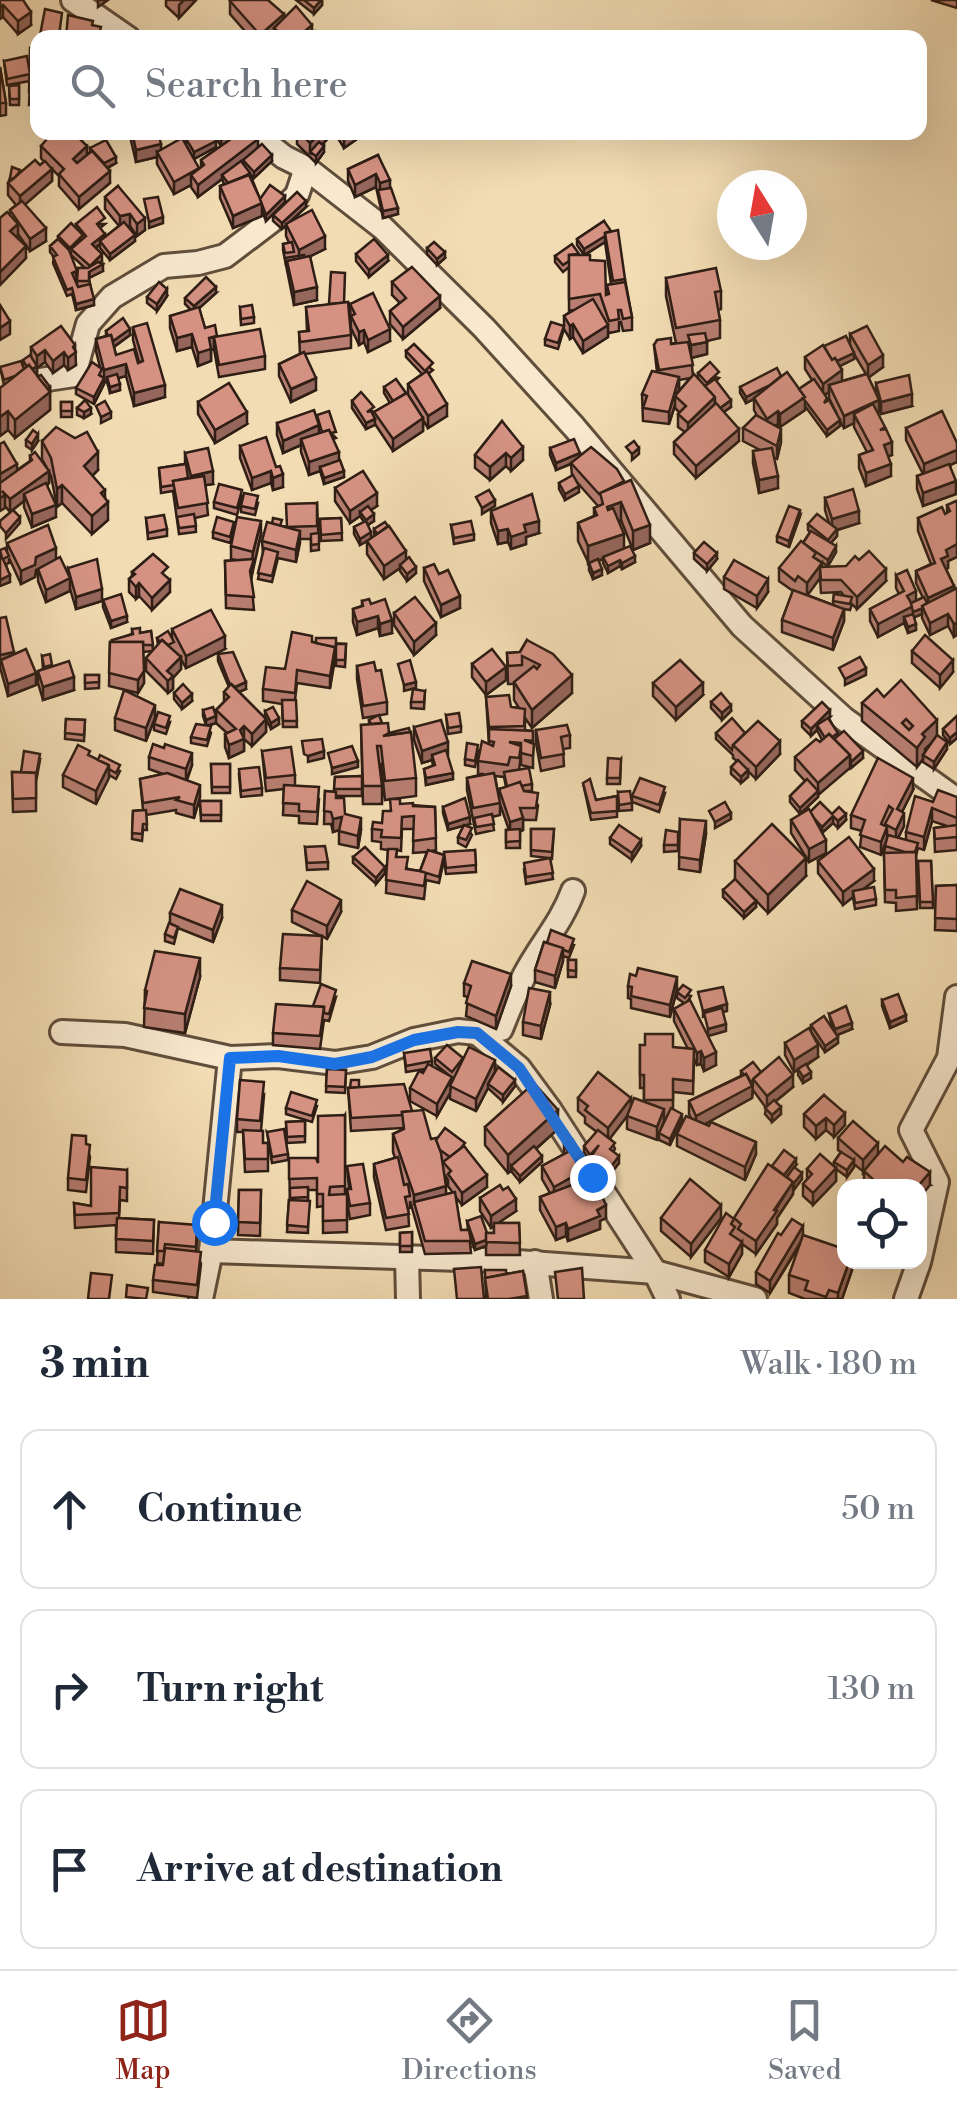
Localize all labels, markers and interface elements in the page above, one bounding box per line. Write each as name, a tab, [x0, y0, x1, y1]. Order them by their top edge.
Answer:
search box	[30, 30, 927, 140]
icon: search	[65, 58, 120, 113]
text: Search here	[145, 62, 348, 109]
north arrow	[717, 170, 807, 260]
route end	[570, 1155, 616, 1201]
map controls	[837, 1179, 927, 1269]
button: locate	[837, 1179, 927, 1269]
route start	[192, 1200, 238, 1246]
text: 3 min	[40, 1338, 149, 1391]
text: Walk · 180 m	[741, 1344, 917, 1384]
icon: ahead	[42, 1482, 97, 1537]
text: Continue	[137, 1486, 302, 1533]
text: 50 m	[842, 1489, 915, 1529]
icon: right	[42, 1662, 97, 1717]
text: Turn right	[137, 1666, 323, 1713]
text: 130 m	[828, 1669, 915, 1709]
icon: arrive	[42, 1842, 97, 1897]
text: Arrive at destination	[137, 1846, 503, 1893]
tab: Map	[116, 1993, 171, 2088]
tab: Directions	[402, 1993, 537, 2088]
tab: Saved	[768, 1993, 841, 2088]

